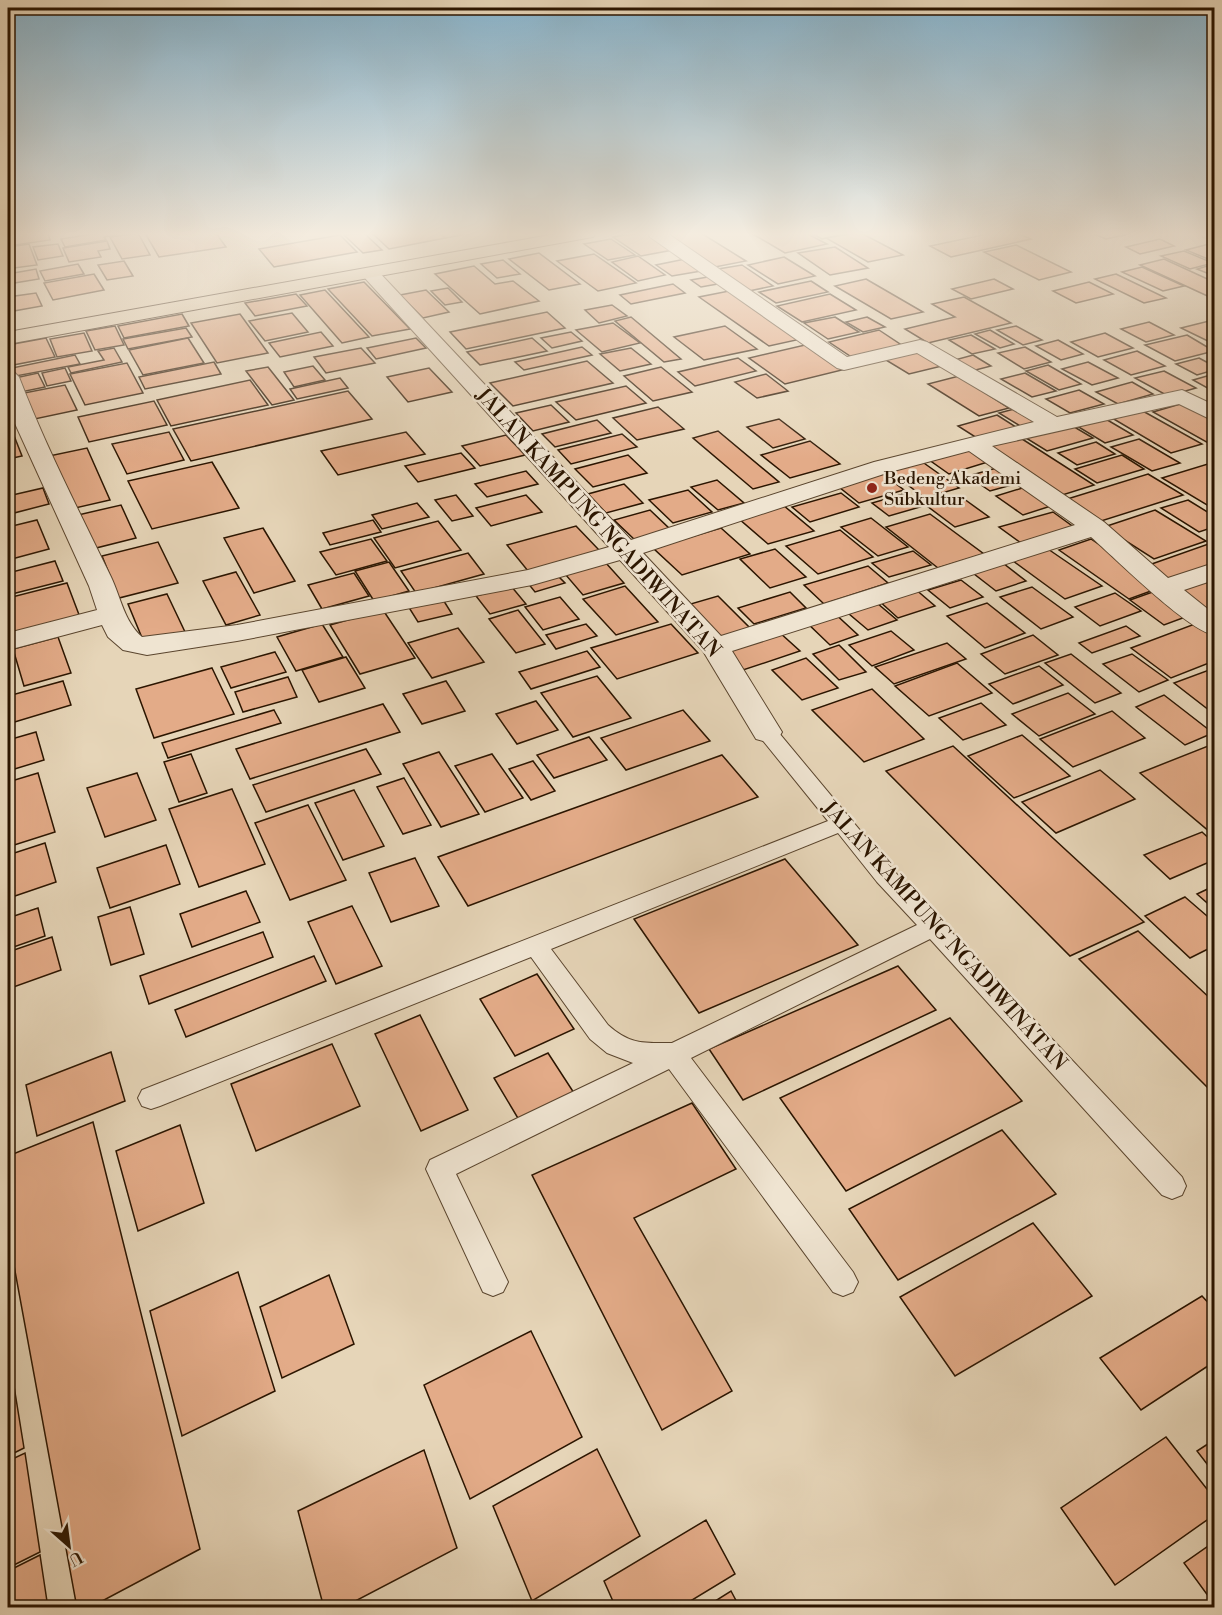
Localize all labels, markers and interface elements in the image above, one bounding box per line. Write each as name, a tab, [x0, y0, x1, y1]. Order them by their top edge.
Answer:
street label: JALAN KAMPUNG NGADIWINATAN	[469, 382, 726, 664]
place label: Bedeng Akademi Subkultur	[883, 467, 1021, 511]
marker: Bedeng Akademi Subkultur	[865, 481, 879, 495]
street label: JALAN KAMPUNG NGADIWINATAN	[815, 795, 1072, 1077]
north arrow	[39, 1516, 99, 1576]
text: U	[65, 1547, 86, 1570]

